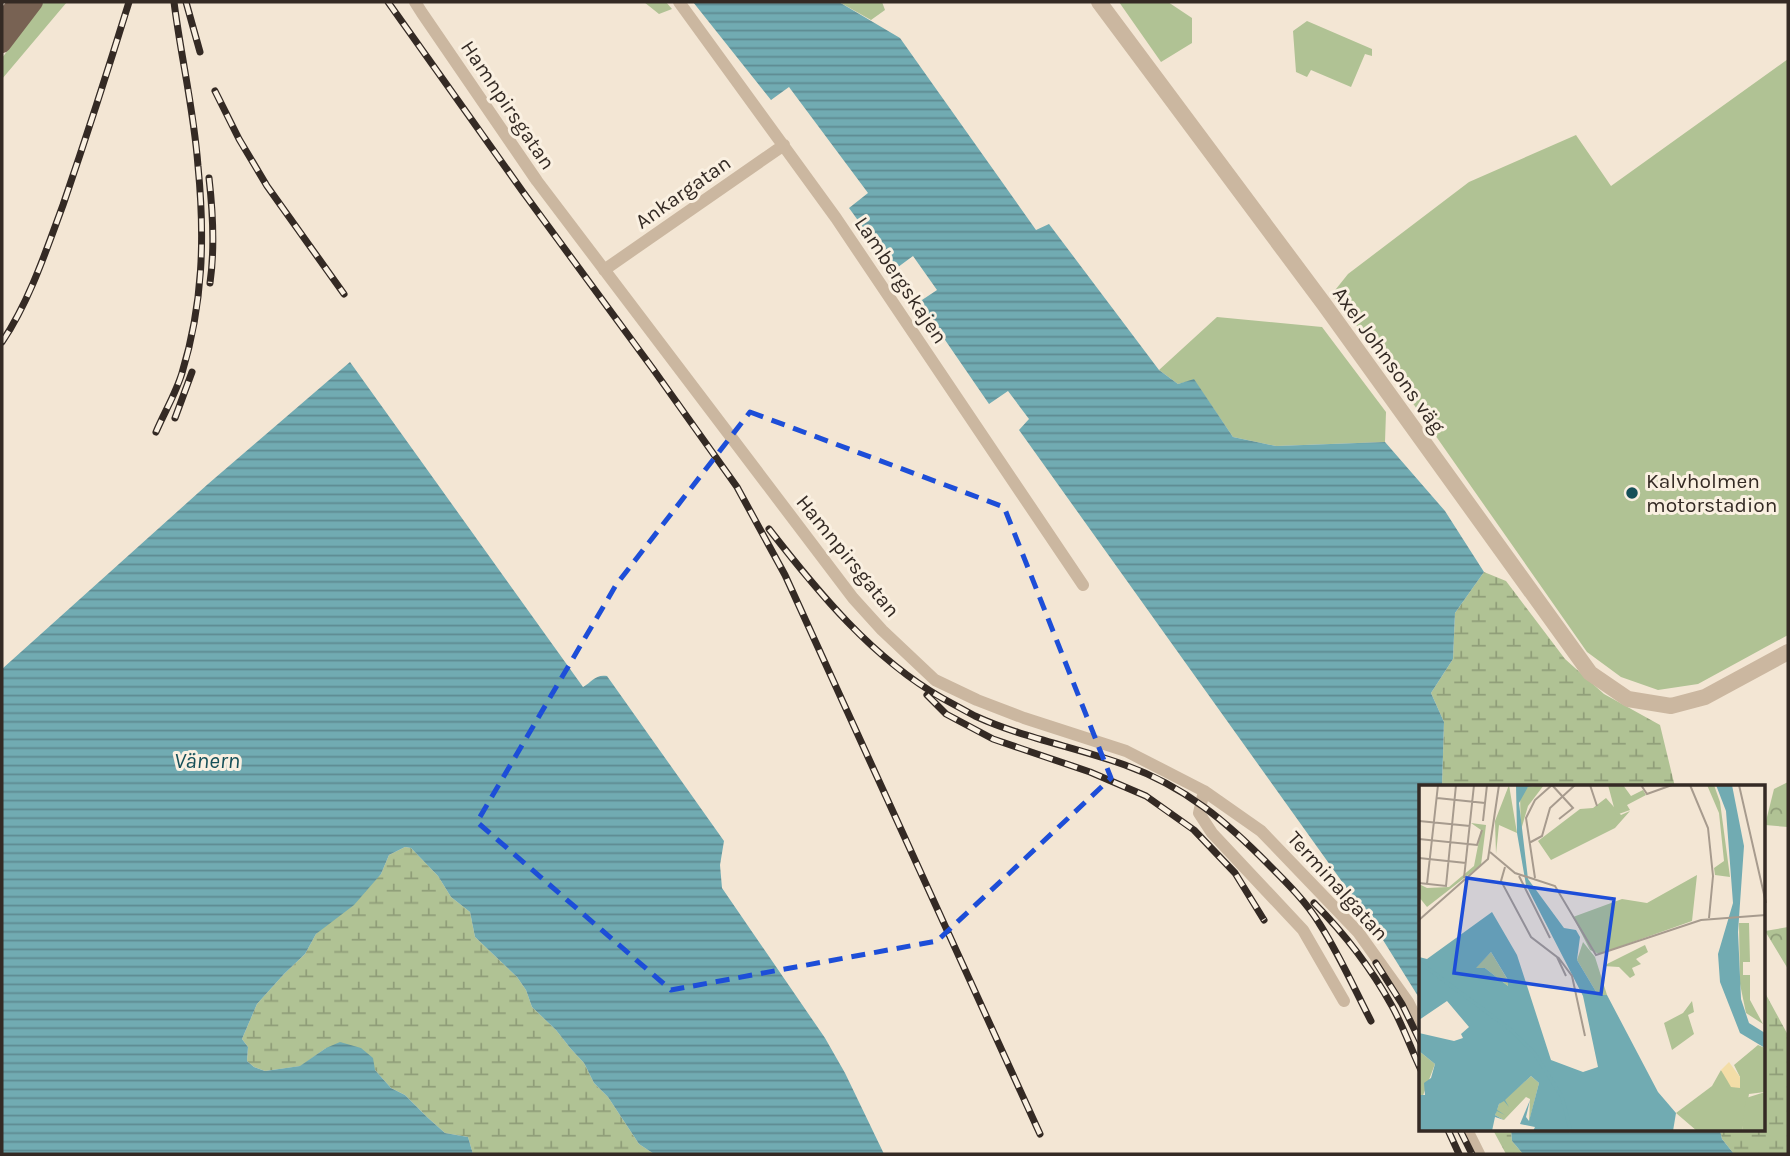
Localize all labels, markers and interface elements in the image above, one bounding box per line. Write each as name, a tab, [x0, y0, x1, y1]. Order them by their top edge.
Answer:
street label: Hamnpirsgatan	[456, 36, 560, 174]
street label: Ankargatan	[631, 150, 735, 234]
street label: Lambergskajen	[850, 212, 952, 348]
street label: Axel Johnsons väg	[1328, 282, 1450, 438]
place label: Kalvholmen motorstadion	[1646, 469, 1777, 517]
marker: Kalvholmen motorstadion	[1624, 485, 1640, 501]
street label: Hamnpirsgatan	[791, 490, 905, 622]
water label: Vänern	[174, 747, 240, 774]
inset map	[1419, 785, 1766, 1132]
street label: Terminalgatan	[1283, 826, 1393, 946]

